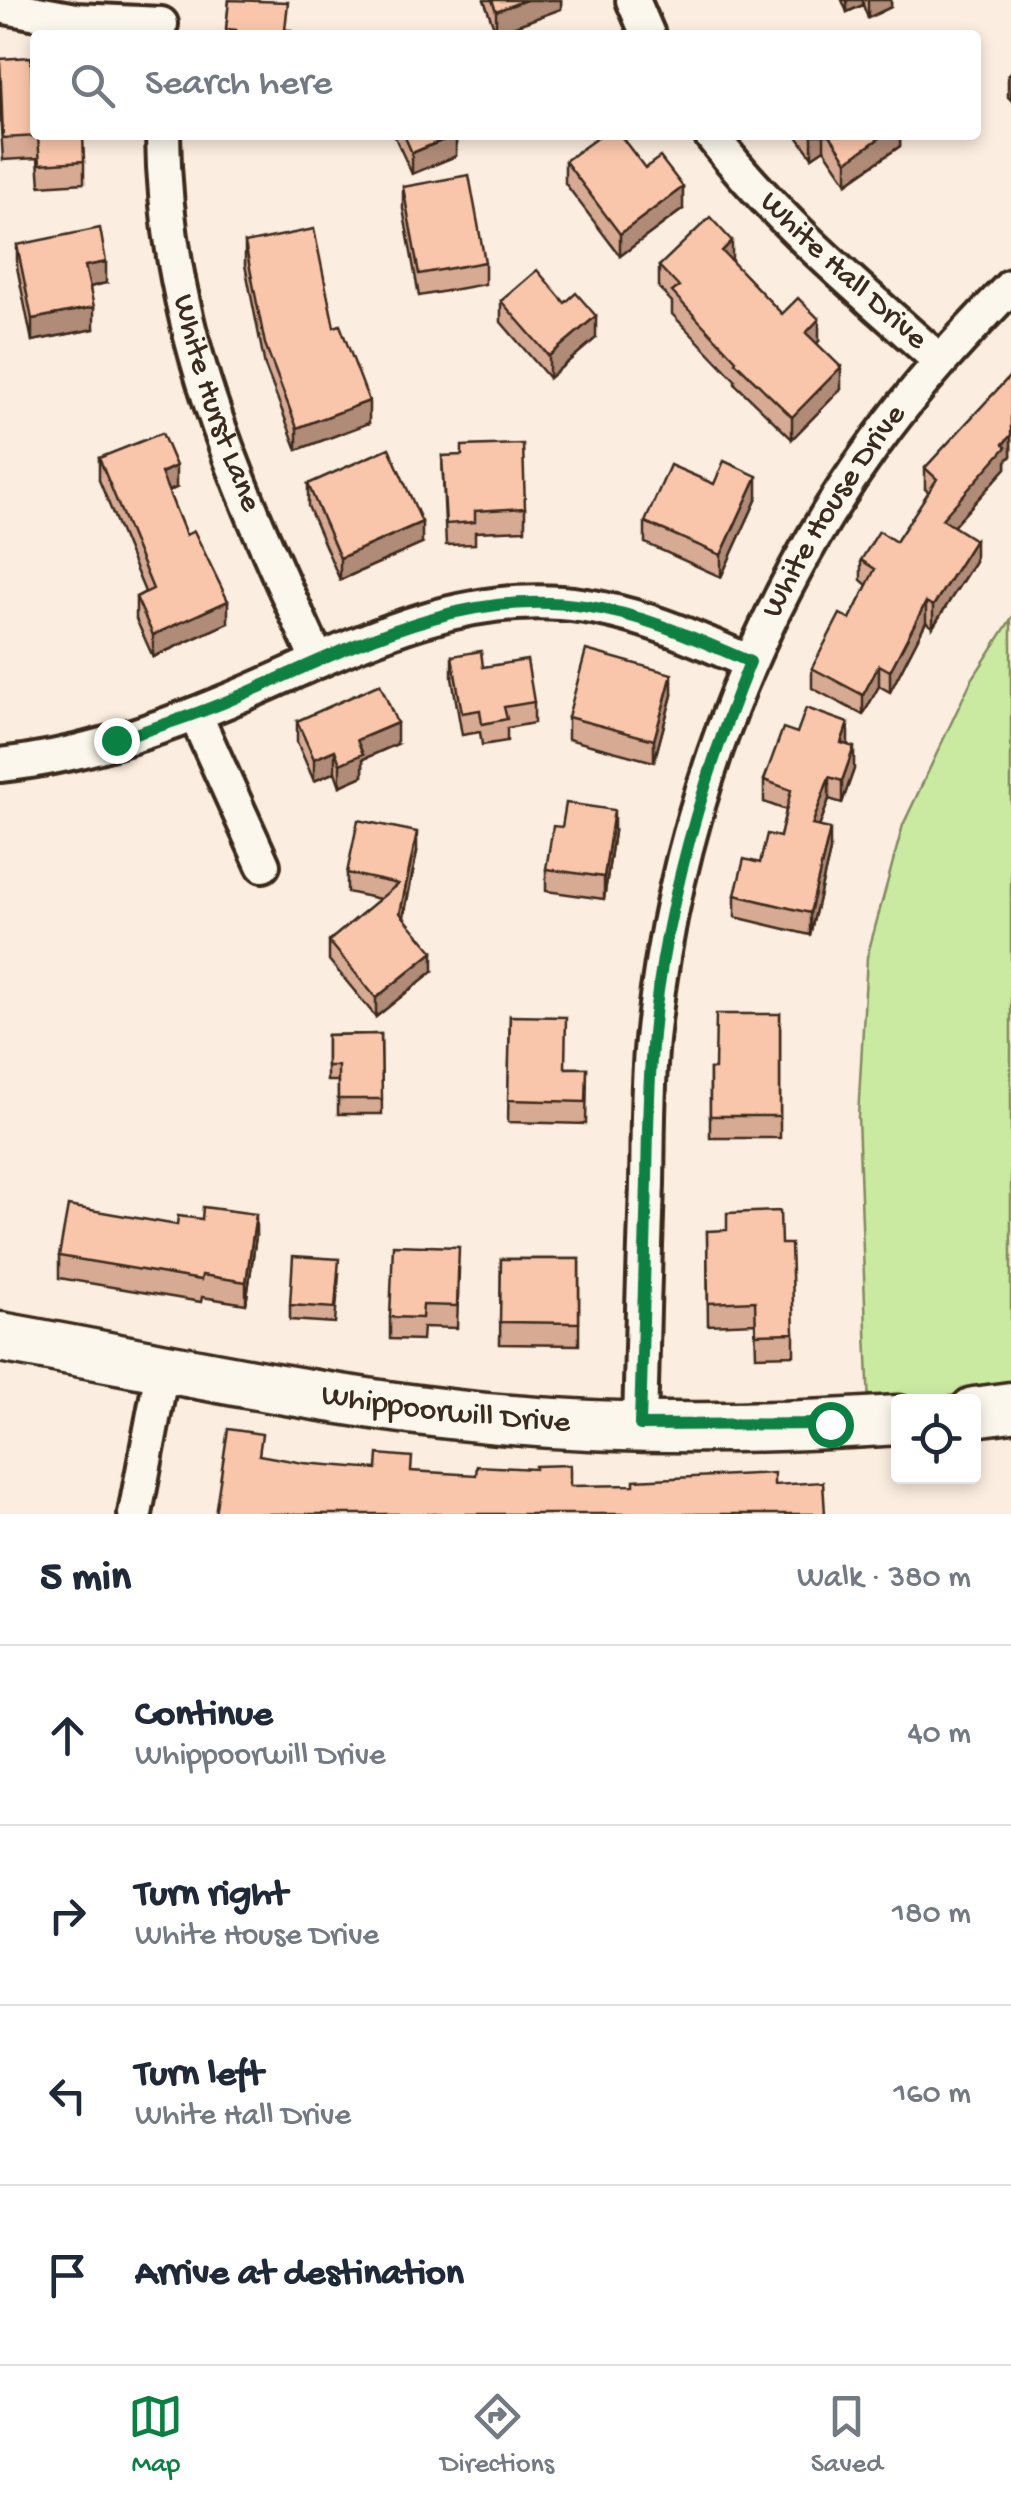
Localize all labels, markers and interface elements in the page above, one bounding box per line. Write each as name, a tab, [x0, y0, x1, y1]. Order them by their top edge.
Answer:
search box	[30, 30, 981, 140]
icon: search	[65, 58, 120, 113]
text: Search here	[145, 63, 332, 107]
street label: White Hall Drive	[750, 184, 935, 359]
street label: White Hurst Lane	[162, 291, 269, 518]
street label: White House Drive	[754, 397, 916, 625]
route end	[94, 718, 140, 764]
street label: Whippoorwill Drive	[318, 1377, 572, 1443]
map controls	[891, 1394, 981, 1484]
button: locate	[891, 1394, 981, 1484]
route start	[808, 1402, 854, 1448]
text: 5 min	[40, 1555, 131, 1604]
text: Walk · 380 m	[797, 1560, 971, 1598]
text: Continue	[135, 1694, 273, 1738]
icon: ahead	[40, 1708, 95, 1763]
text: 40 m	[907, 1716, 971, 1754]
text: Whippoorwill Drive	[135, 1738, 386, 1776]
text: Turn right	[135, 1874, 287, 1918]
icon: right	[40, 1888, 95, 1943]
text: 180 m	[892, 1896, 971, 1934]
text: White House Drive	[135, 1918, 379, 1956]
text: Turn left	[135, 2054, 263, 2098]
icon: left	[40, 2068, 95, 2123]
text: 160 m	[893, 2076, 971, 2114]
text: White Hall Drive	[135, 2098, 351, 2136]
icon: arrive	[40, 2248, 95, 2303]
text: Arrive at destination	[135, 2253, 464, 2297]
tab: Map	[128, 2389, 183, 2482]
tab: Directions	[440, 2389, 554, 2482]
tab: Saved	[811, 2389, 883, 2482]

